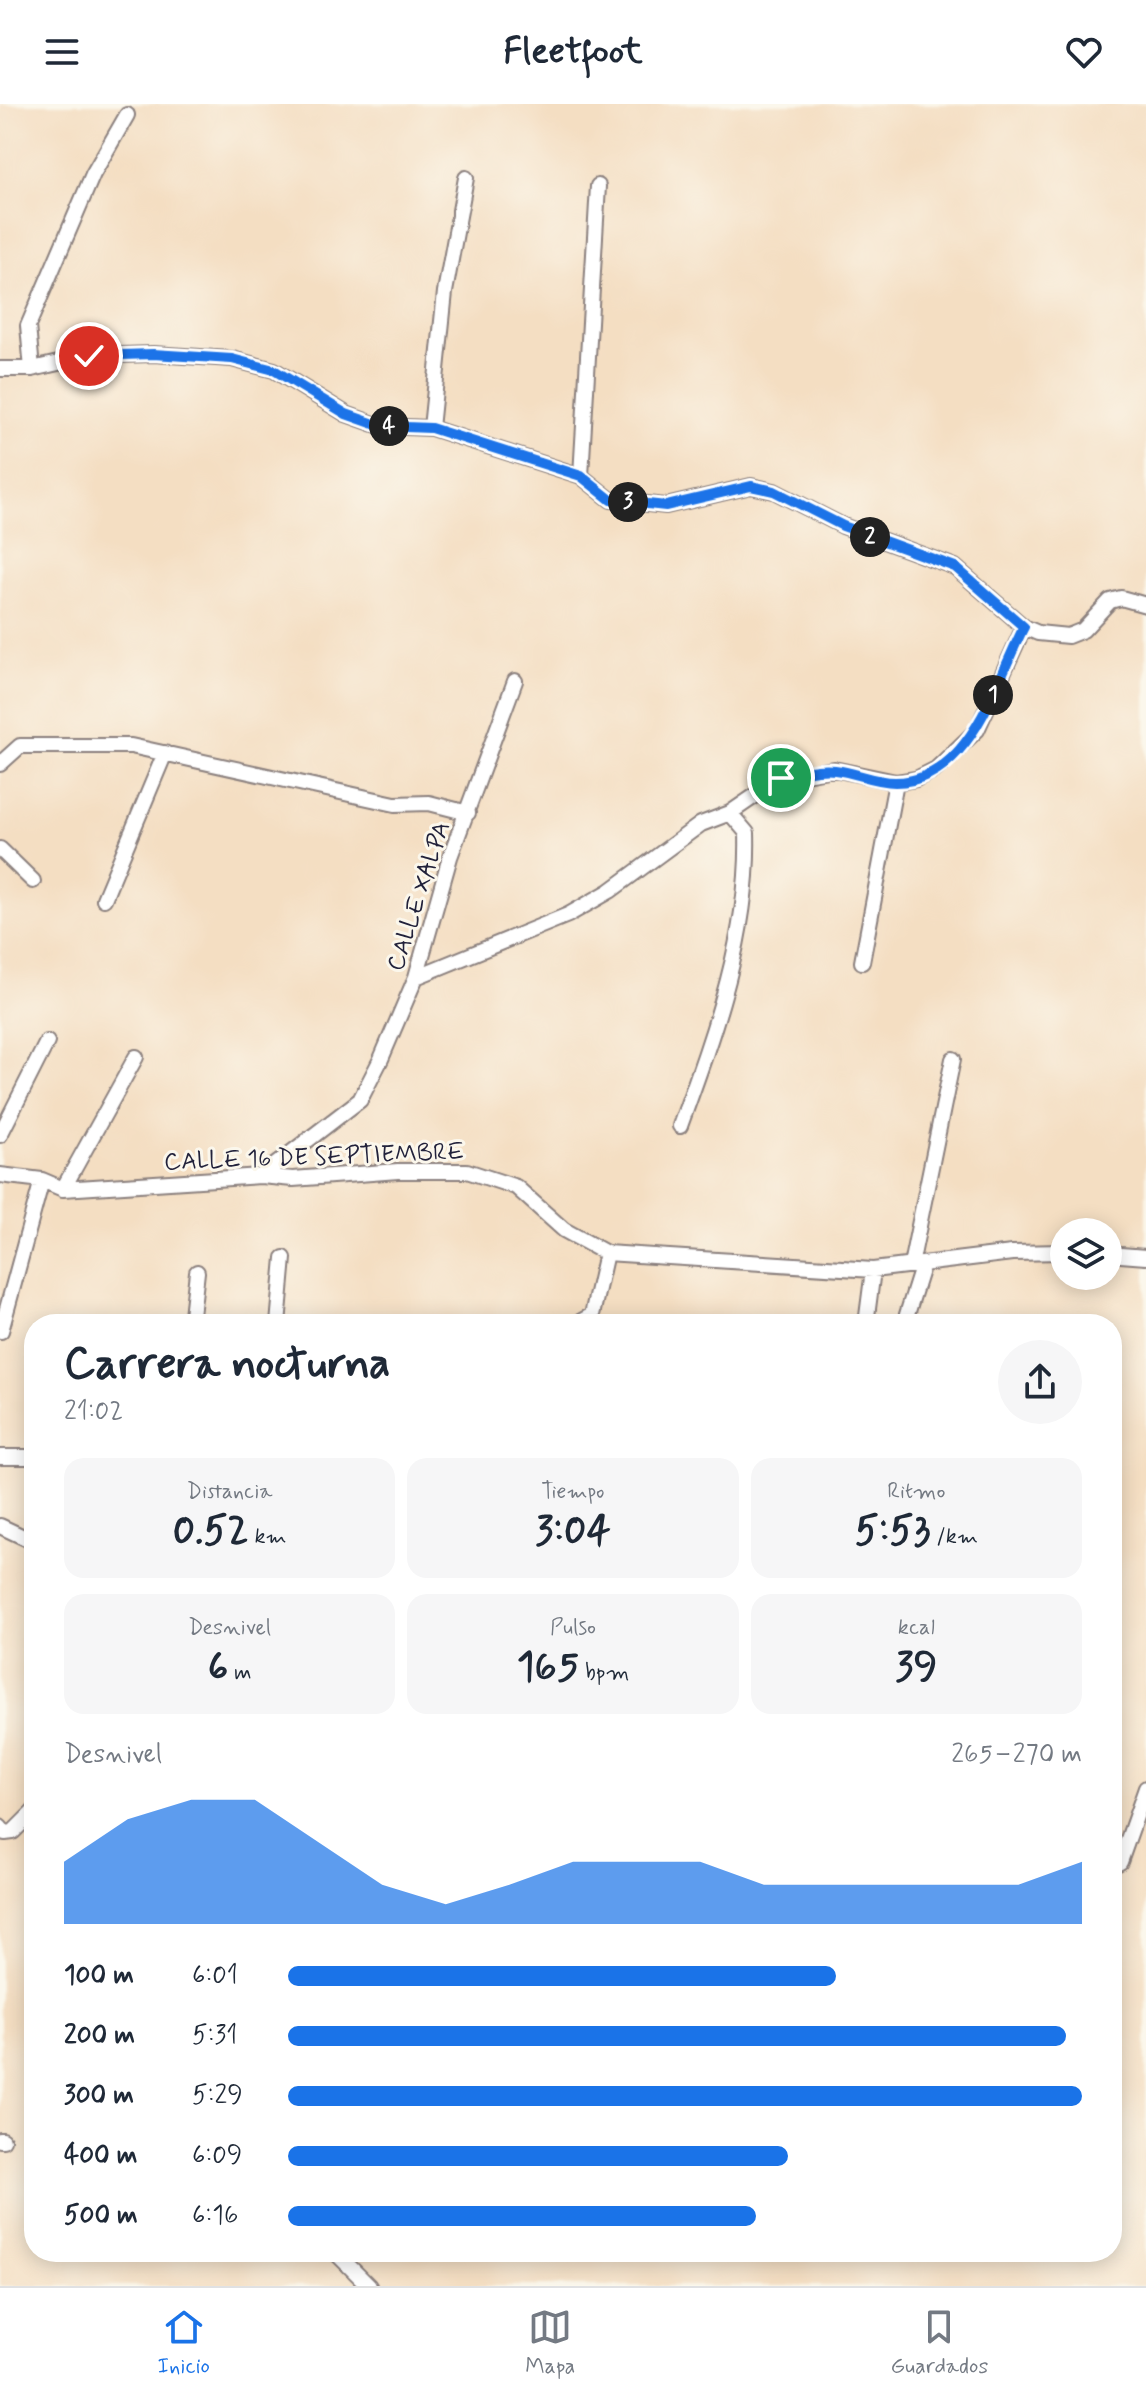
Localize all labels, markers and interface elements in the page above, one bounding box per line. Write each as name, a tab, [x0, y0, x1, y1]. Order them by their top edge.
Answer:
text: Fleetfoot	[503, 29, 643, 76]
icon: menu	[40, 30, 84, 74]
icon: heart	[1062, 30, 1106, 74]
pin	[55, 322, 123, 390]
icon: check	[67, 334, 111, 378]
pin: 4	[369, 406, 409, 446]
text: 4	[383, 412, 395, 440]
pin: 3	[608, 482, 648, 522]
text: 3	[623, 488, 633, 516]
pin: 2	[850, 517, 890, 557]
text: 2	[865, 523, 875, 551]
pin: 1	[973, 675, 1013, 715]
text: 1	[988, 681, 998, 709]
pin	[747, 744, 815, 812]
icon: arrive	[759, 756, 803, 800]
street label: CALLE XALPA	[381, 818, 458, 975]
street label: CALLE 16 DE SEPTIEMBRE	[164, 1137, 465, 1178]
map controls	[1050, 1218, 1122, 1290]
button: layers	[1050, 1218, 1122, 1290]
text: Carrera nocturna	[64, 1336, 390, 1394]
button: share	[998, 1340, 1082, 1424]
text: 21:02	[64, 1395, 123, 1429]
text: Distancia	[187, 1478, 273, 1506]
text: Tiempo	[541, 1478, 605, 1506]
text: Ritmo	[887, 1478, 945, 1506]
text: 0.52	[173, 1506, 249, 1558]
text: 3:04	[535, 1506, 611, 1558]
text: 5:53	[855, 1506, 930, 1558]
text: km	[249, 1523, 287, 1551]
text: /km	[930, 1523, 978, 1551]
text: Desnivel	[188, 1614, 271, 1642]
text: Pulso	[550, 1614, 596, 1642]
text: kcal	[898, 1614, 935, 1642]
text: 6	[208, 1642, 228, 1694]
text: 165	[517, 1642, 579, 1694]
text: 39	[895, 1642, 937, 1694]
text: m	[228, 1659, 252, 1687]
text: bpm	[579, 1659, 629, 1687]
text: Desnivel	[64, 1738, 162, 1772]
text: 265–270 m	[951, 1738, 1082, 1772]
text: 100 m	[64, 1959, 134, 1993]
text: 6:01	[192, 1959, 238, 1993]
text: 200 m	[64, 2019, 135, 2053]
text: 5:31	[192, 2019, 237, 2053]
text: 300 m	[64, 2079, 134, 2113]
text: 5:29	[192, 2079, 243, 2113]
text: 400 m	[64, 2139, 137, 2173]
text: 6:09	[192, 2139, 242, 2173]
text: 500 m	[64, 2199, 138, 2233]
text: 6:16	[192, 2199, 238, 2233]
tab: Inicio	[158, 2305, 210, 2381]
tab: Mapa	[525, 2305, 575, 2381]
tab: Guardados	[891, 2305, 988, 2381]

